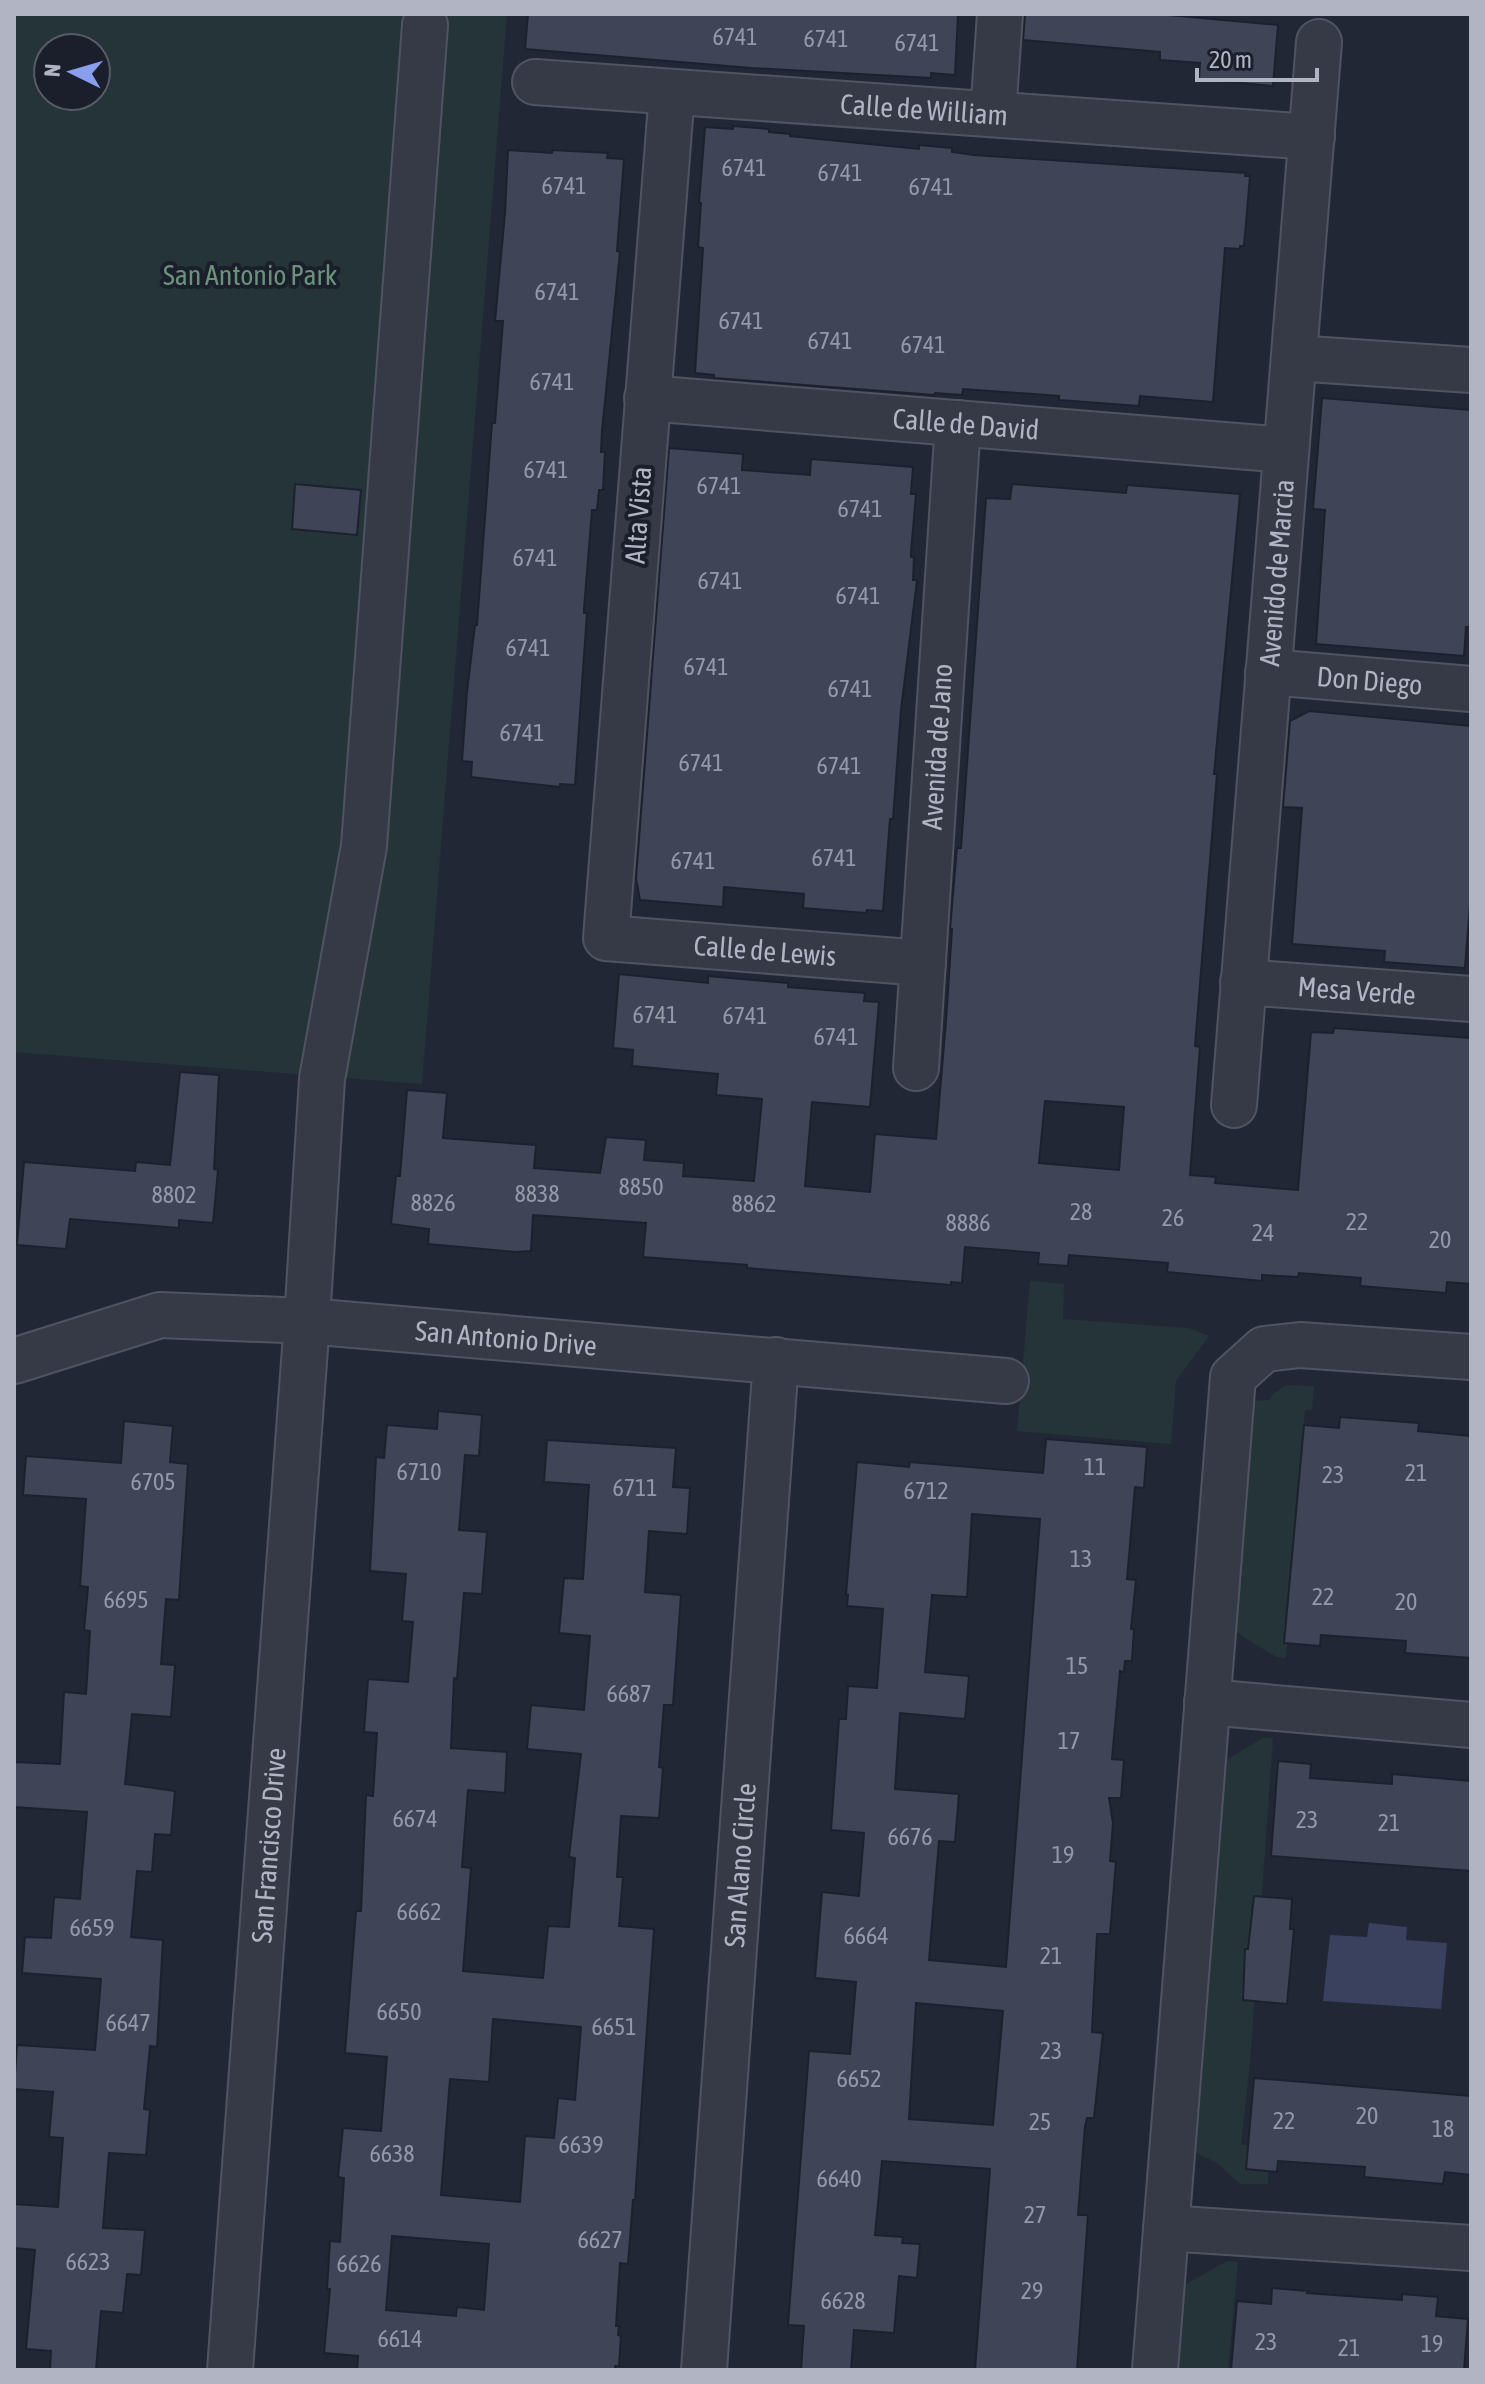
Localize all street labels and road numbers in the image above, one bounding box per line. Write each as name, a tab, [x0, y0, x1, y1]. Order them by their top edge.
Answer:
street label: Calle de William	[839, 88, 1009, 131]
street label: Calle de David	[892, 402, 1040, 446]
street label: Alta Vista	[619, 465, 657, 565]
street label: Avenido de Marcia	[1253, 478, 1300, 668]
street label: Don Diego	[1316, 660, 1424, 701]
street label: Avenida de Jano	[916, 663, 958, 831]
street label: Calle de Lewis	[692, 929, 837, 972]
street label: Mesa Verde	[1297, 970, 1417, 1011]
street label: San Antonio Drive	[414, 1314, 598, 1362]
street label: San Francisco Drive	[245, 1747, 292, 1944]
street label: San Alano Circle	[718, 1782, 762, 1949]

